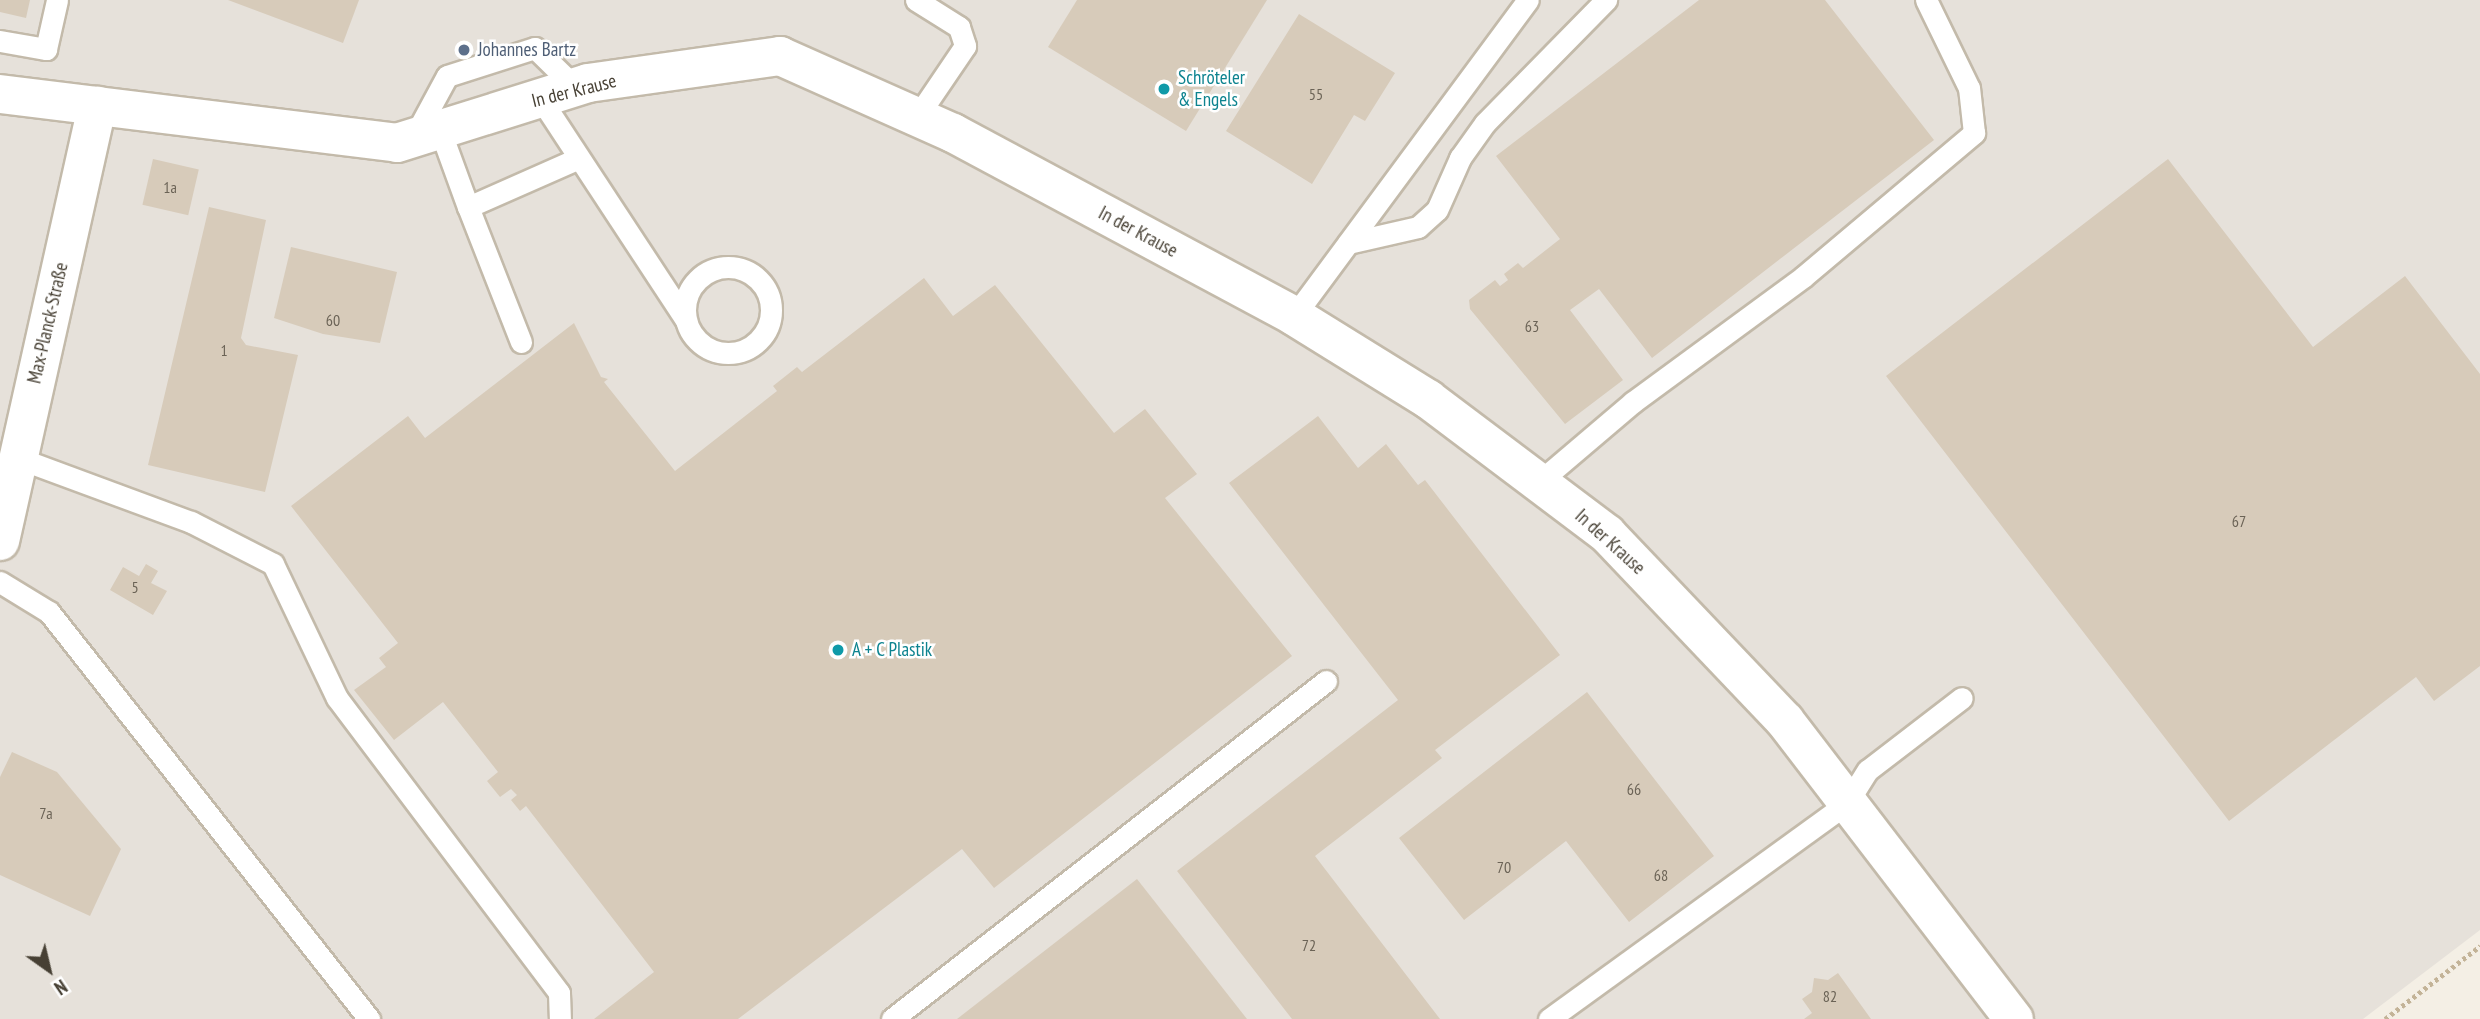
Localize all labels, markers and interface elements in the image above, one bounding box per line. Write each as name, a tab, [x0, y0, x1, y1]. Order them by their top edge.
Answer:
place label: Johannes Bartz	[478, 39, 576, 61]
marker: Johannes Bartz	[456, 42, 472, 58]
place label: Schröteler & Engels	[1178, 67, 1245, 111]
street label: In der Krause	[529, 69, 619, 113]
marker: Schröteler & Engels	[1156, 81, 1172, 97]
house number: 55	[1309, 84, 1323, 104]
house number: 1a	[163, 177, 177, 197]
street label: In der Krause	[1095, 202, 1181, 262]
street label: Max-Planck-Straße	[23, 260, 73, 386]
house number: 60	[326, 310, 340, 330]
house number: 63	[1525, 316, 1539, 336]
house number: 1	[220, 340, 228, 360]
street label: In der Krause	[1570, 505, 1650, 579]
house number: 67	[2232, 511, 2246, 531]
house number: 5	[131, 577, 139, 597]
place label: A + C Plastik	[852, 639, 933, 661]
marker: A + C Plastik	[830, 642, 846, 658]
house number: 66	[1627, 779, 1641, 799]
house number: 7a	[39, 803, 53, 823]
house number: 70	[1497, 857, 1511, 877]
house number: 68	[1654, 865, 1668, 885]
north arrow	[14, 935, 84, 1005]
house number: 72	[1302, 935, 1316, 955]
text: N	[50, 975, 72, 1000]
house number: 82	[1823, 986, 1837, 1006]

